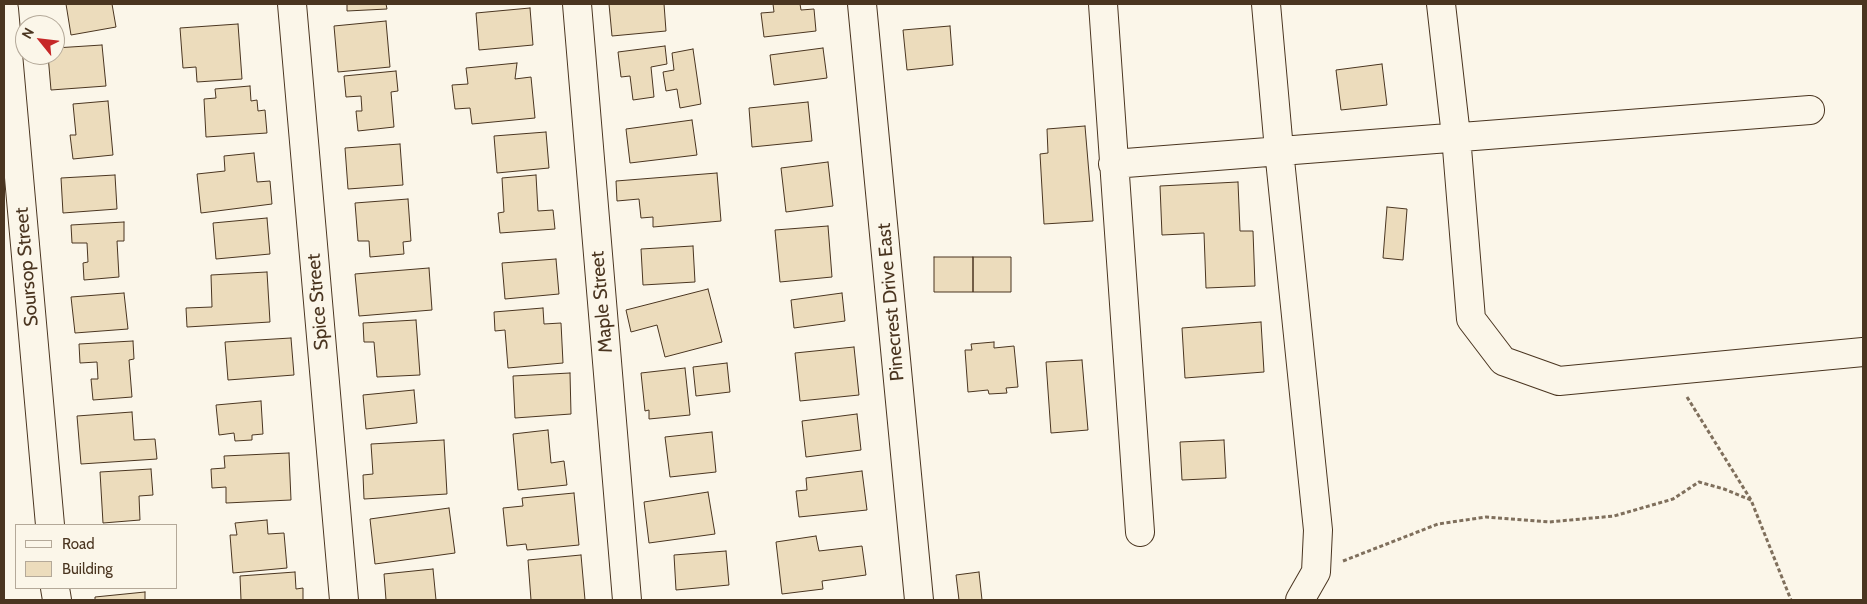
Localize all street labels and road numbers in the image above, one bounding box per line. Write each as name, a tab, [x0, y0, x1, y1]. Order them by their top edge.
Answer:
street label: Soursop Street	[10, 206, 44, 328]
street label: Pinecrest Drive East	[873, 222, 909, 382]
street label: Maple Street	[586, 250, 618, 354]
street label: Spice Street	[302, 253, 334, 351]

